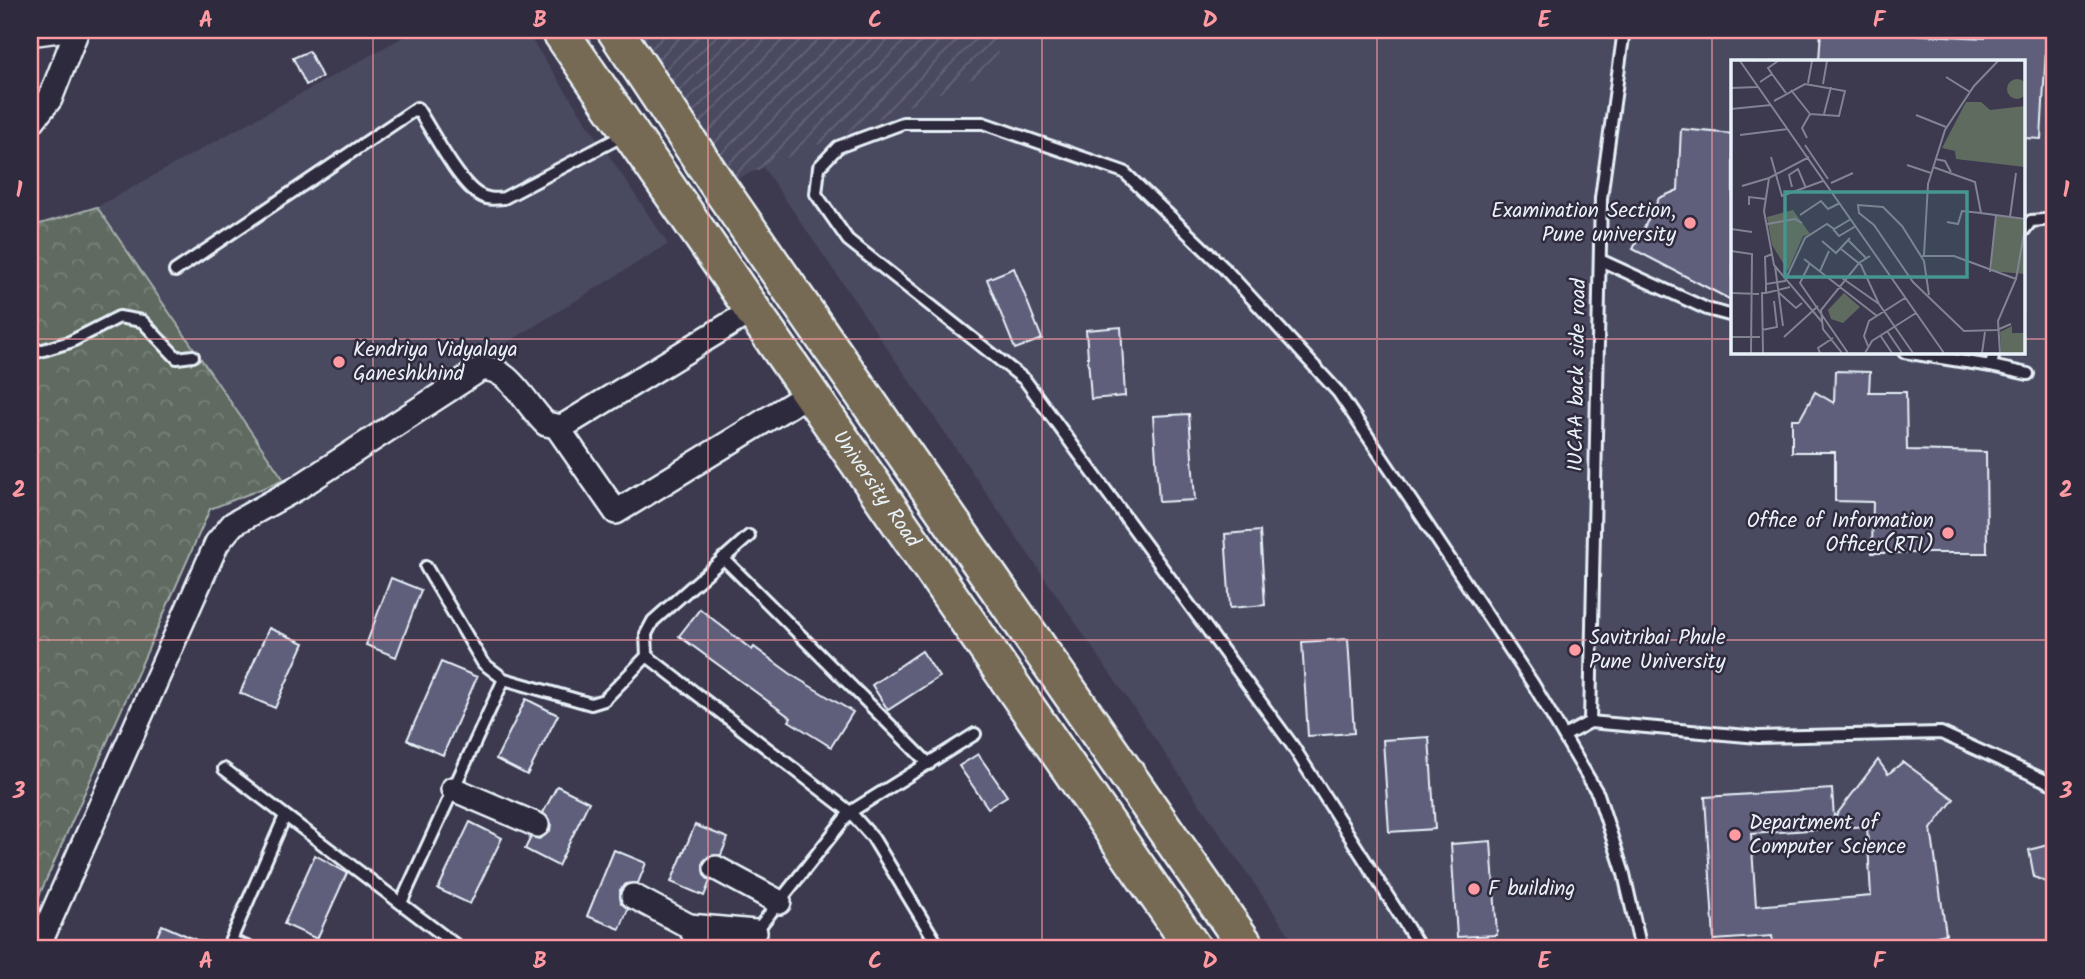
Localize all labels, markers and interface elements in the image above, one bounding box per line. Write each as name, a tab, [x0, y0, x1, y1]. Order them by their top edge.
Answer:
text: A	[199, 3, 213, 39]
text: B	[533, 3, 547, 39]
text: C	[868, 3, 882, 39]
text: D	[1202, 3, 1218, 39]
text: E	[1538, 3, 1552, 39]
text: F	[1873, 3, 1887, 39]
inset map	[1731, 60, 2025, 354]
text: 1	[16, 173, 23, 209]
text: 1	[2063, 173, 2070, 209]
place label: Examination Section, Pune university	[1491, 195, 1676, 252]
marker: Examination Section, Pune university	[1682, 215, 1698, 231]
street label: IUCAA back side road	[1560, 278, 1596, 472]
place label: Kendriya Vidyalaya Ganeshkhind	[353, 334, 518, 391]
marker: Kendriya Vidyalaya Ganeshkhind	[331, 354, 347, 370]
street label: University Road	[824, 424, 929, 555]
text: 2	[12, 473, 26, 509]
text: 2	[2059, 473, 2073, 509]
place label: Office of Information Officer(RTI)	[1747, 505, 1934, 562]
marker: Office of Information Officer(RTI)	[1940, 525, 1956, 541]
place label: Savitribai Phule Pune University	[1589, 622, 1726, 679]
marker: Savitribai Phule Pune University	[1567, 642, 1583, 658]
text: 3	[12, 774, 26, 810]
text: 3	[2059, 774, 2073, 810]
place label: Department of Computer Science	[1749, 807, 1906, 864]
marker: Department of Computer Science	[1727, 827, 1743, 843]
place label: F building	[1488, 873, 1575, 906]
marker: F building	[1466, 881, 1482, 897]
text: A	[199, 944, 213, 979]
text: B	[533, 944, 547, 979]
text: C	[868, 944, 882, 979]
text: D	[1202, 944, 1218, 979]
text: E	[1538, 944, 1552, 979]
text: F	[1873, 944, 1887, 979]

